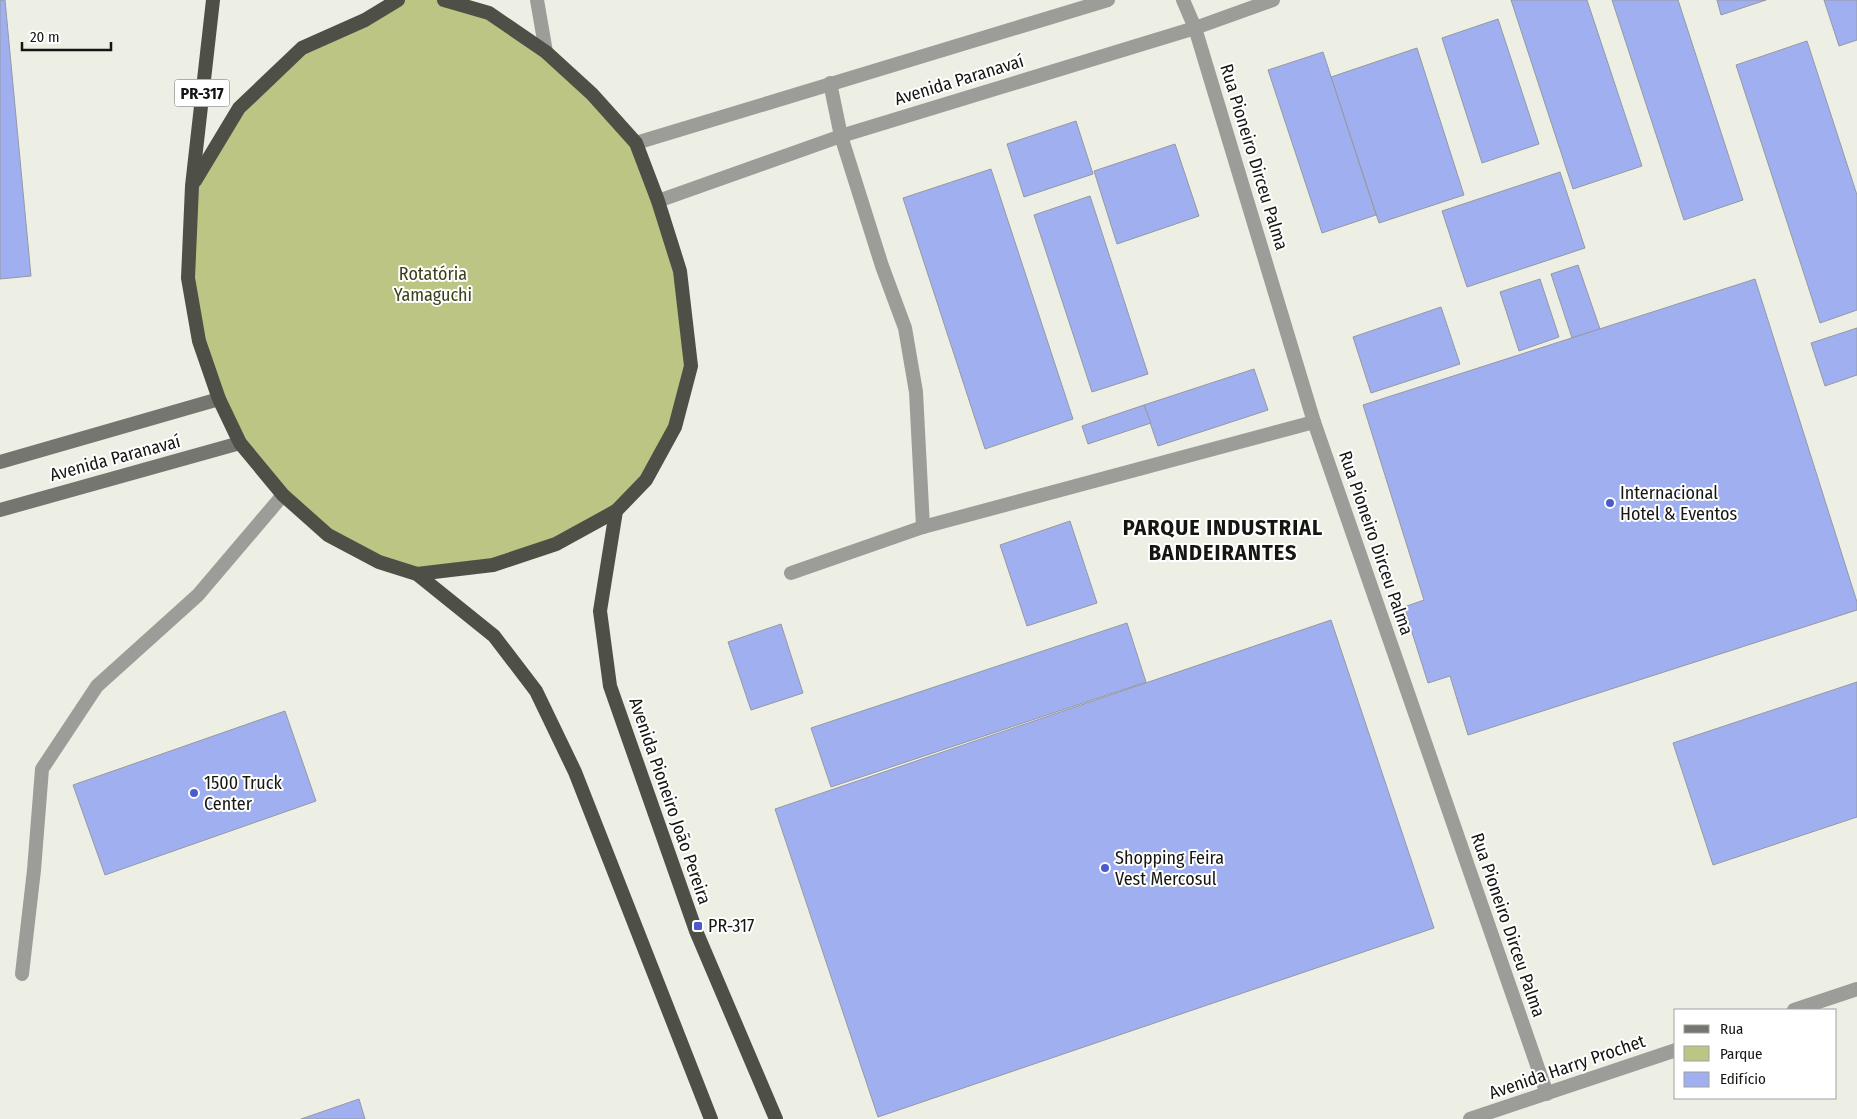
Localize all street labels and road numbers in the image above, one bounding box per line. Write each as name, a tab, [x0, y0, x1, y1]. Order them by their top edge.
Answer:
street label: Avenida Paranavaí	[892, 50, 1027, 110]
street label: Rua Pioneiro Dirceu Palma	[1215, 61, 1293, 253]
road number: PR-317	[174, 80, 230, 106]
street label: Avenida Paranavaí	[47, 430, 183, 486]
street label: Rua Pioneiro Dirceu Palma	[1334, 448, 1418, 638]
street label: Avenida Pioneiro João Pereira	[624, 695, 716, 907]
street label: Rua Pioneiro Dirceu Palma	[1466, 830, 1550, 1020]
street label: Avenida Harry Prochet	[1486, 1030, 1648, 1104]

